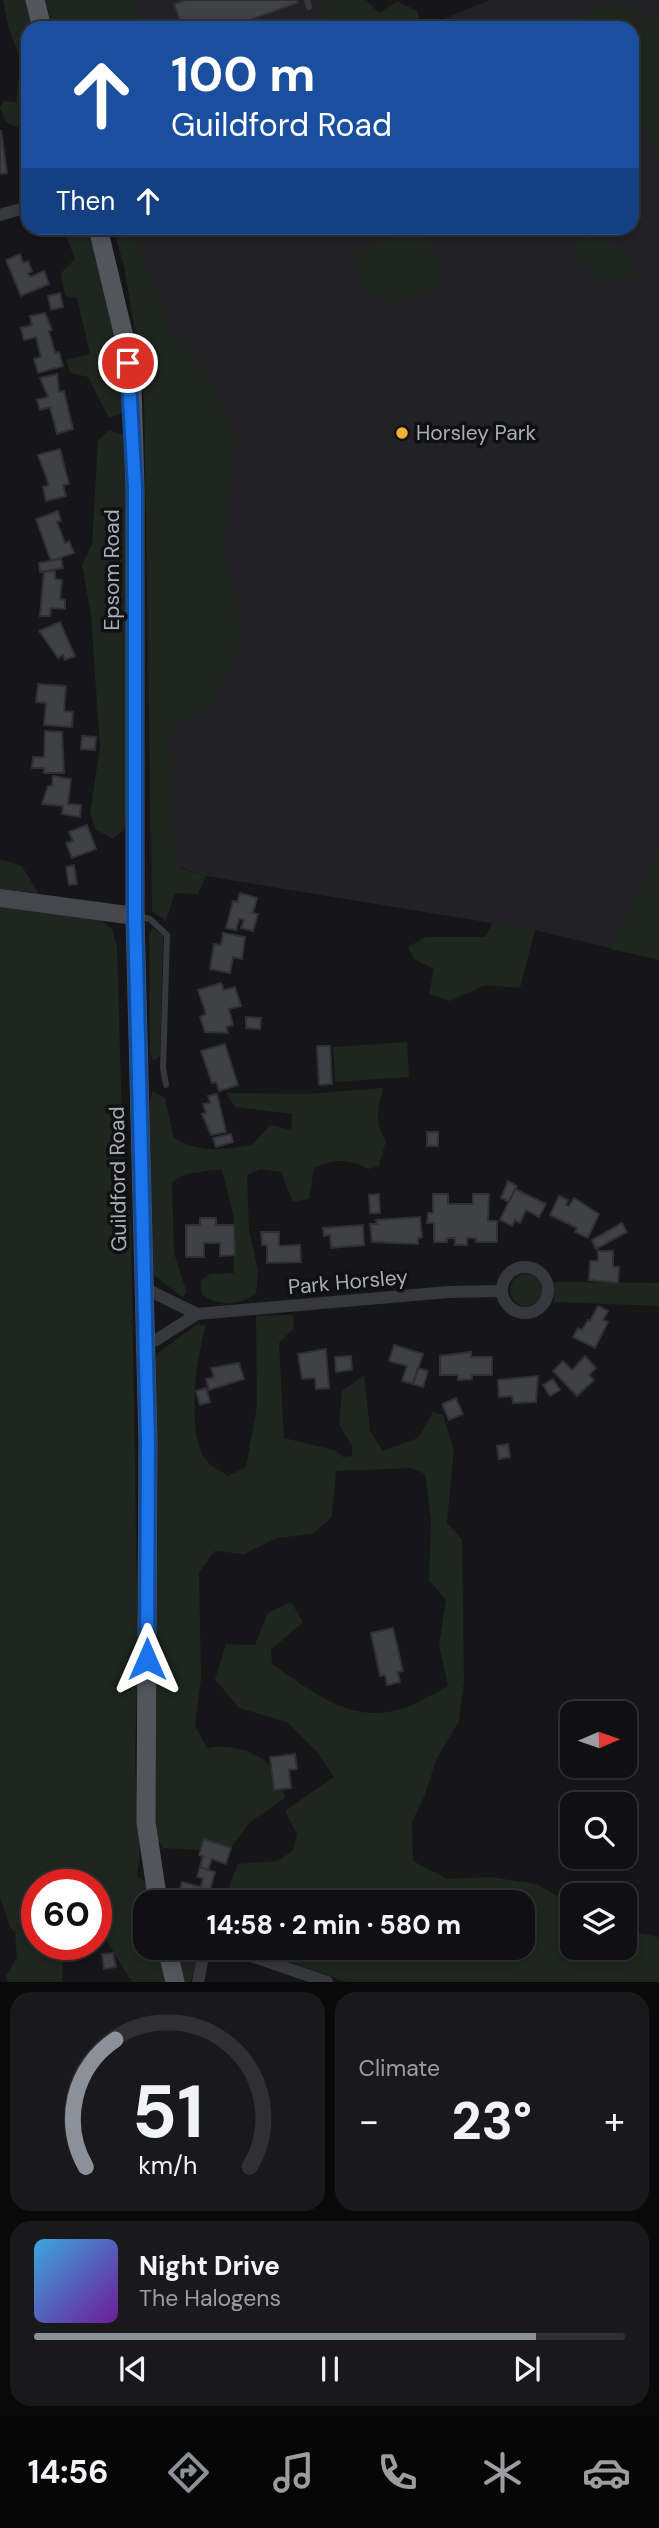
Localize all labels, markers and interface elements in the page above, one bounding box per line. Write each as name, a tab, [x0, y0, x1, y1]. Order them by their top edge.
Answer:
text: 100 m	[171, 42, 315, 106]
icon: ahead	[56, 49, 147, 140]
text: Guildford Road	[171, 104, 392, 146]
icon: ahead	[129, 182, 167, 220]
text: Then	[56, 184, 115, 218]
pin	[98, 333, 158, 393]
icon: arrive	[109, 344, 147, 382]
place label: Horsley Park	[416, 419, 536, 447]
marker: Horsley Park	[394, 425, 410, 441]
street label: Epsom Road	[98, 509, 126, 631]
street label: Guildford Road	[103, 1106, 133, 1252]
street label: Park Horsley	[287, 1263, 409, 1301]
position arrow	[110, 1622, 184, 1696]
north arrow	[560, 1701, 637, 1778]
map controls	[560, 1701, 637, 1960]
button: search	[560, 1792, 637, 1869]
speed limit sign: 60	[21, 1869, 112, 1960]
button: layers	[560, 1883, 637, 1960]
text: 14:58 · 2 min · 580 m	[207, 1908, 461, 1942]
text: Climate	[359, 2053, 440, 2083]
text: 51	[131, 2066, 203, 2161]
text: 23°	[452, 2087, 532, 2155]
text: −	[359, 2096, 379, 2146]
text: +	[604, 2096, 625, 2146]
text: km/h	[138, 2149, 197, 2182]
text: Night Drive	[139, 2249, 280, 2283]
text: The Halogens	[139, 2283, 281, 2313]
icon: previous	[114, 2350, 152, 2388]
icon: pause	[311, 2350, 349, 2388]
icon: next	[508, 2350, 546, 2388]
icon: directions	[164, 2448, 213, 2497]
icon: music	[269, 2448, 318, 2497]
icon: phone	[373, 2448, 422, 2497]
icon: climate	[478, 2448, 527, 2497]
icon: car	[582, 2448, 631, 2497]
text: 14:56	[28, 2451, 109, 2493]

